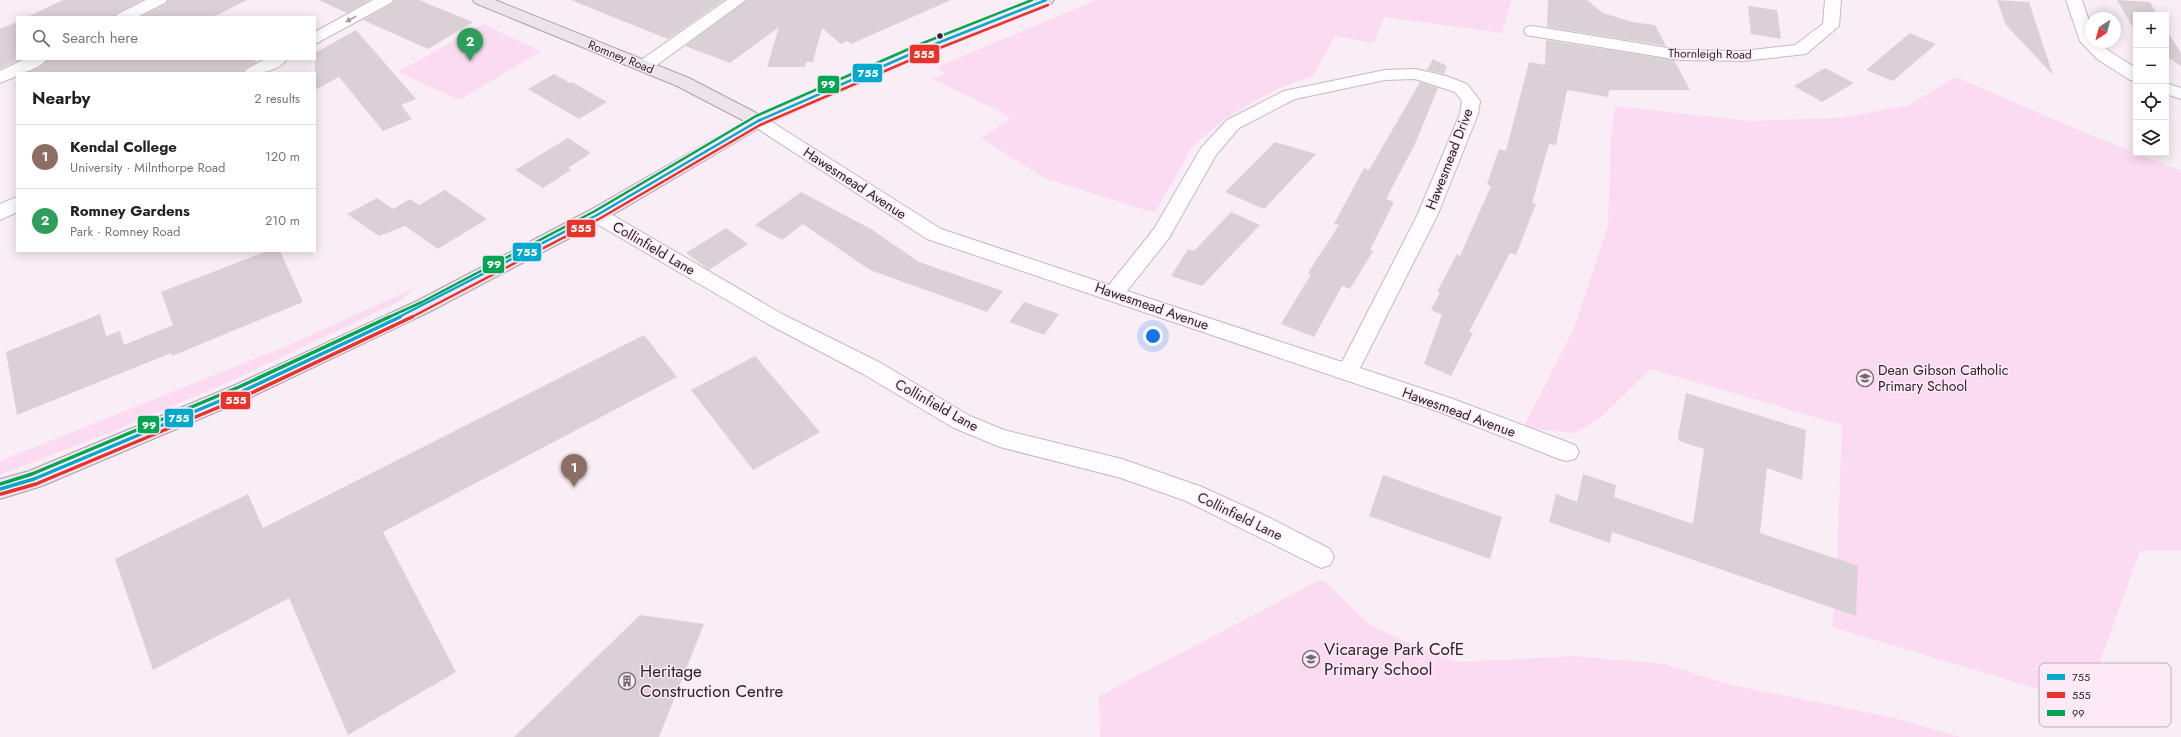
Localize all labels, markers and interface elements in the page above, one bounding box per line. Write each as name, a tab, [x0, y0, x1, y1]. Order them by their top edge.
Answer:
north arrow	[2085, 12, 2121, 48]
map controls	[2133, 12, 2169, 156]
button: +	[2133, 12, 2169, 48]
search box	[16, 16, 316, 60]
one-way arrow	[345, 16, 356, 22]
icon: search	[30, 27, 52, 49]
text: Search here	[62, 27, 138, 49]
pin: 2	[457, 28, 483, 61]
unlabelled marker	[935, 31, 945, 41]
street label: Romney Road	[585, 36, 657, 78]
line badge: 555	[909, 44, 940, 64]
street label: Thornleigh Road	[1668, 44, 1752, 64]
text: 555	[913, 46, 935, 62]
button: −	[2133, 48, 2169, 84]
line badge: 755	[852, 63, 883, 83]
text: 755	[858, 65, 878, 81]
line badge: 99	[817, 75, 840, 94]
text: 99	[821, 76, 835, 92]
button: locate	[2133, 84, 2169, 120]
text: Nearby	[32, 86, 90, 110]
text: 2 results	[254, 89, 300, 108]
street label: Hawesmead Drive	[1420, 105, 1478, 213]
button: layers	[2133, 120, 2169, 156]
text: Kendal College	[70, 136, 177, 158]
street label: Hawesmead Avenue	[799, 142, 911, 224]
text: 1	[42, 147, 48, 166]
text: 120 m	[265, 147, 300, 166]
text: University · Milnthorpe Road	[70, 158, 225, 177]
text: Romney Gardens	[70, 200, 190, 222]
text: 2	[41, 211, 49, 230]
text: 210 m	[265, 211, 300, 230]
street label: Collinfield Lane	[609, 216, 699, 280]
line badge: 555	[566, 219, 596, 238]
text: 555	[570, 220, 592, 236]
text: Park · Romney Road	[70, 222, 180, 241]
line badge: 755	[512, 242, 542, 262]
text: 755	[517, 244, 537, 260]
line badge: 99	[482, 255, 505, 274]
text: 99	[487, 256, 501, 272]
street label: Hawesmead Avenue	[1092, 277, 1212, 335]
your location	[1143, 326, 1163, 346]
place label: Dean Gibson Catholic Primary School	[1878, 360, 2009, 396]
school or university icon: Dean Gibson Catholic Primary School	[1855, 368, 1875, 388]
street label: Collinfield Lane	[892, 374, 982, 436]
street label: Hawesmead Avenue	[1399, 382, 1519, 442]
line badge: 555	[220, 391, 251, 410]
text: 555	[225, 392, 247, 408]
line badge: 755	[164, 408, 194, 428]
text: 755	[169, 410, 189, 426]
line badge: 99	[137, 415, 160, 434]
text: 99	[142, 417, 156, 433]
pin: 1	[561, 454, 587, 487]
street label: Collinfield Lane	[1194, 487, 1286, 545]
place label: Vicarage Park CofE Primary School	[1324, 637, 1464, 681]
school or university icon: Vicarage Park CofE Primary School	[1301, 649, 1321, 669]
place label: Heritage Construction Centre	[640, 659, 783, 703]
legend	[2039, 663, 2171, 727]
text: 755	[2072, 669, 2090, 685]
building icon: Heritage Construction Centre	[617, 671, 637, 691]
text: 555	[2072, 687, 2091, 703]
text: 99	[2072, 705, 2085, 721]

